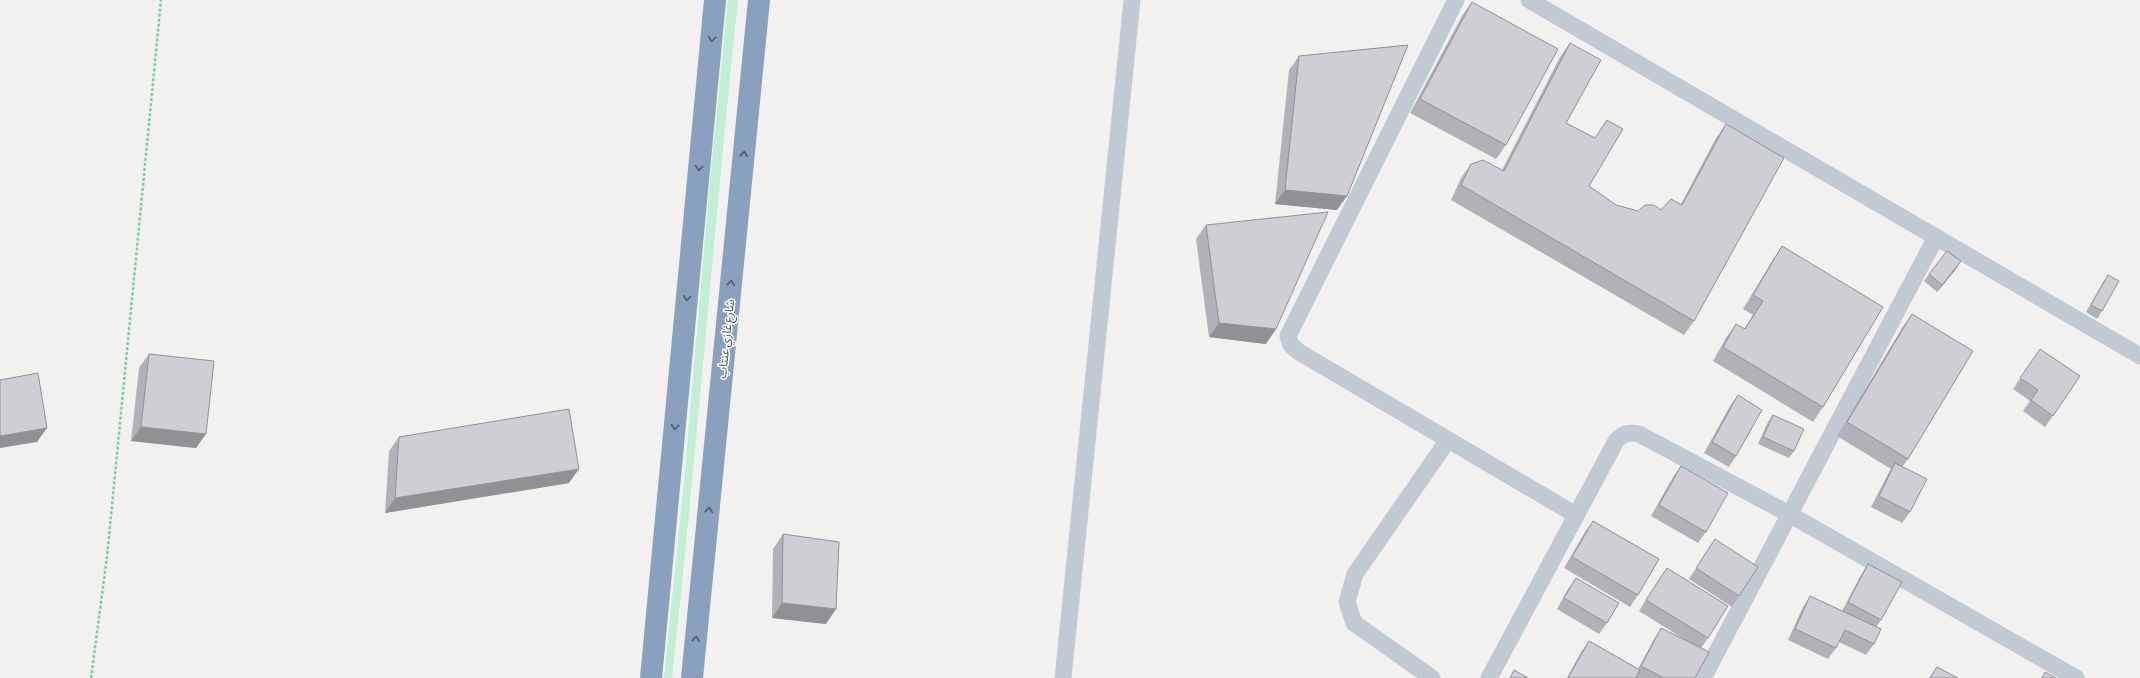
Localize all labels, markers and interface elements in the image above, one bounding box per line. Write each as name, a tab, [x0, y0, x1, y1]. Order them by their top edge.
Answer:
one-way arrow	[707, 36, 716, 42]
one-way arrow	[739, 150, 748, 157]
one-way arrow	[695, 165, 704, 171]
one-way arrow	[726, 280, 735, 286]
one-way arrow	[683, 295, 692, 301]
street label: شارع غازي عنتاب	[715, 299, 740, 380]
one-way arrow	[671, 424, 680, 430]
one-way arrow	[704, 507, 713, 513]
one-way arrow	[692, 636, 701, 642]

